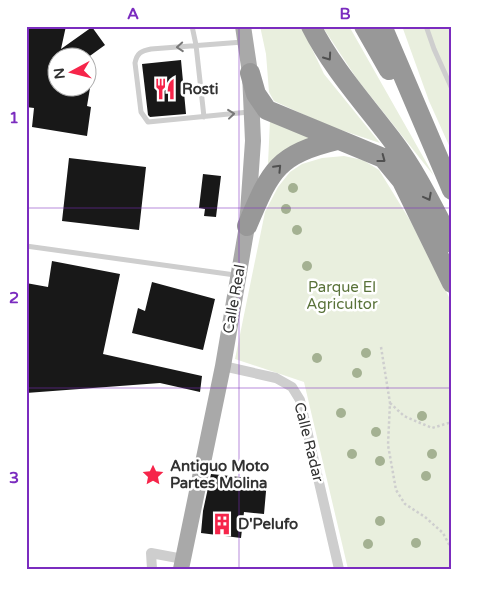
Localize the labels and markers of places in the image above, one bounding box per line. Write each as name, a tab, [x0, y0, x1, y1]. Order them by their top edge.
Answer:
restaurant icon: Rosti	[152, 76, 178, 102]
place label: Rosti	[182, 80, 218, 98]
place label: Antiguo Moto Partes Molina	[170, 457, 269, 492]
place icon: Antiguo Moto Partes Molina	[140, 462, 166, 488]
building icon: D'Pelufo	[209, 511, 235, 537]
place label: D'Pelufo	[238, 515, 298, 533]

